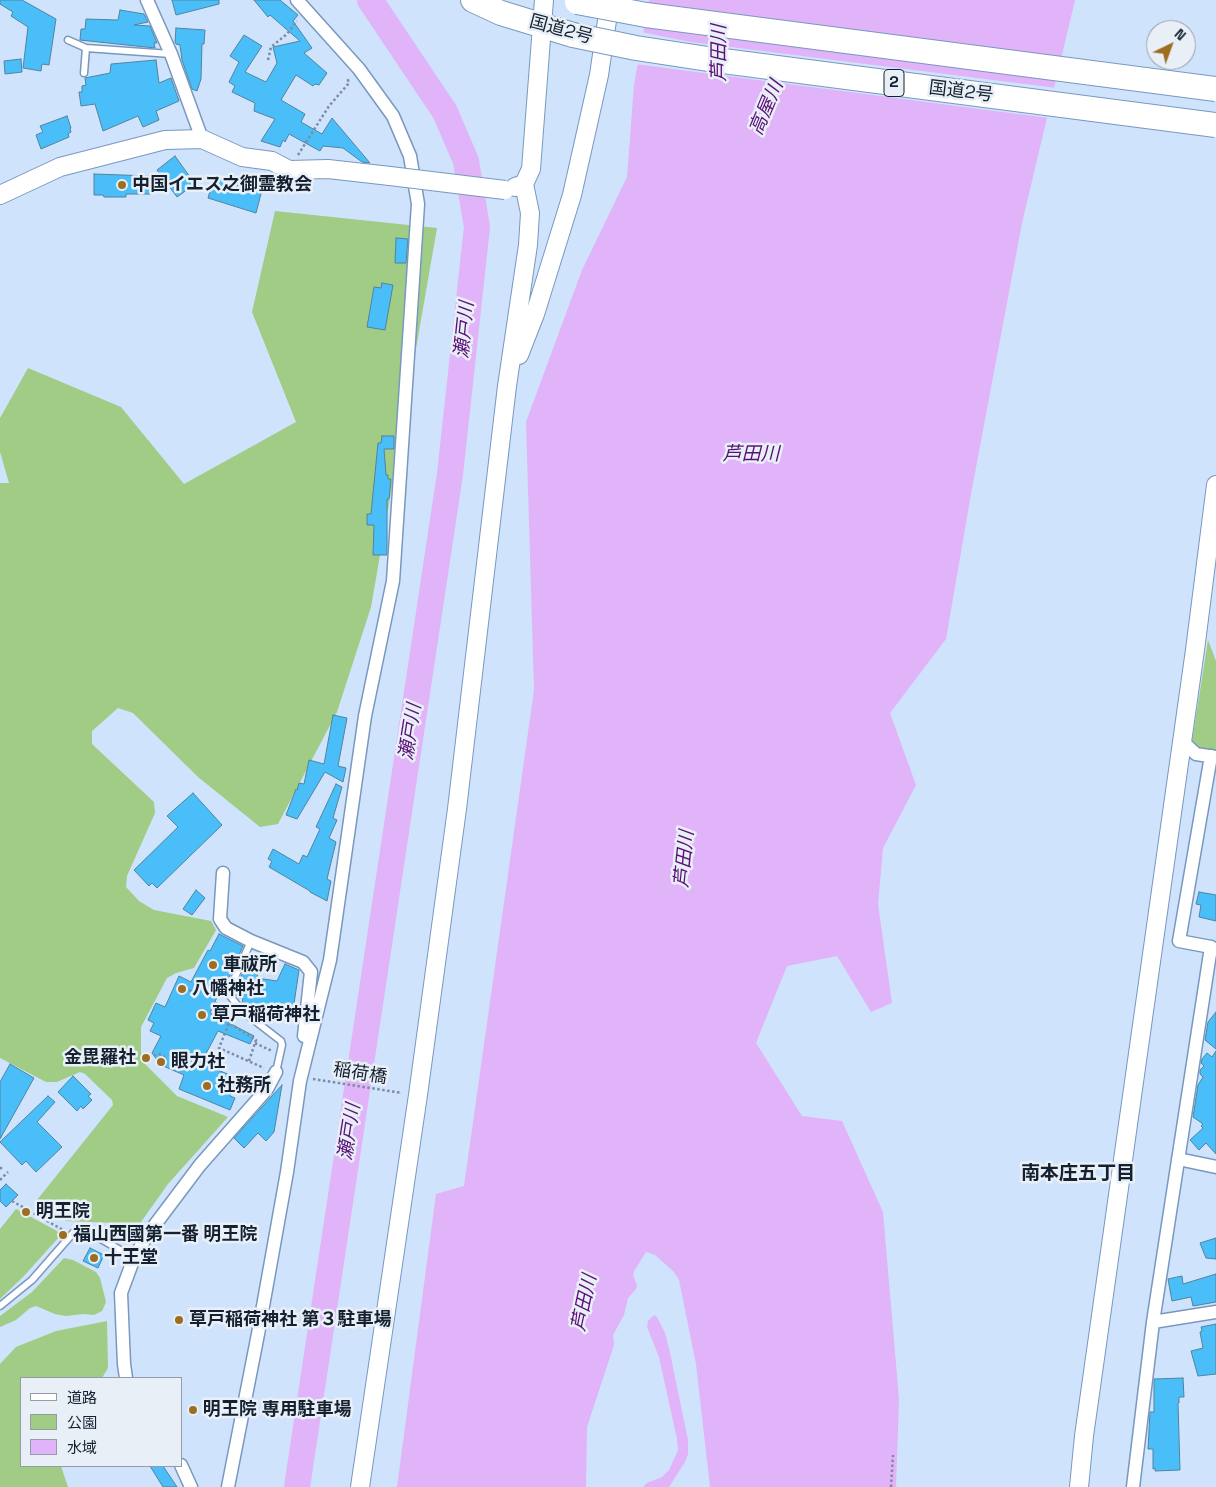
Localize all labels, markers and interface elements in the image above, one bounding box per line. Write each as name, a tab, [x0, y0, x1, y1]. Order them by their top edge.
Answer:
street label: 国道2号	[527, 11, 595, 49]
north arrow	[1146, 20, 1196, 70]
water label: 芦田川	[709, 25, 731, 81]
text: N	[1171, 25, 1190, 44]
road number: 2	[884, 70, 904, 96]
water label: 高屋川	[745, 77, 789, 139]
street label: 国道2号	[927, 77, 995, 107]
place label: 中国イエス之御霊教会	[132, 174, 312, 196]
marker: 中国イエス之御霊教会	[116, 179, 128, 191]
water label: 瀬戸川	[451, 300, 479, 360]
water label: 芦田川	[723, 444, 779, 466]
water label: 瀬戸川	[395, 702, 427, 762]
water label: 芦田川	[671, 829, 699, 889]
place label: 車祓所	[223, 954, 277, 976]
marker: 車祓所	[207, 959, 219, 971]
place label: 八幡神社	[192, 978, 264, 1000]
marker: 八幡神社	[176, 983, 188, 995]
place label: 草戸稲荷神社	[212, 1004, 320, 1026]
marker: 草戸稲荷神社	[196, 1009, 208, 1021]
place label: 金毘羅社	[64, 1047, 136, 1069]
place label: 眼力社	[171, 1051, 225, 1073]
marker: 金毘羅社	[140, 1052, 152, 1064]
marker: 眼力社	[155, 1056, 167, 1068]
street label: 稲荷橋	[332, 1059, 388, 1089]
place label: 社務所	[217, 1075, 271, 1097]
marker: 社務所	[201, 1080, 213, 1092]
water label: 瀬戸川	[334, 1102, 366, 1162]
district label: 南本庄五丁目	[1021, 1163, 1135, 1185]
place label: 明王院	[36, 1201, 90, 1223]
marker: 明王院	[20, 1206, 32, 1218]
place label: 福山西國第一番 明王院	[73, 1224, 258, 1246]
marker: 福山西國第一番 明王院	[57, 1229, 69, 1241]
place label: 十王堂	[104, 1247, 158, 1269]
marker: 十王堂	[88, 1252, 100, 1264]
water label: 芦田川	[568, 1273, 602, 1333]
place label: 草戸稲荷神社 第３駐車場	[189, 1309, 392, 1331]
marker: 草戸稲荷神社 第３駐車場	[173, 1314, 185, 1326]
legend	[20, 1377, 182, 1467]
text: 道路	[67, 1388, 97, 1407]
place label: 明王院 専用駐車場	[203, 1399, 352, 1421]
marker: 明王院 専用駐車場	[187, 1404, 199, 1416]
text: 公園	[67, 1413, 97, 1432]
text: 水域	[67, 1438, 97, 1457]

